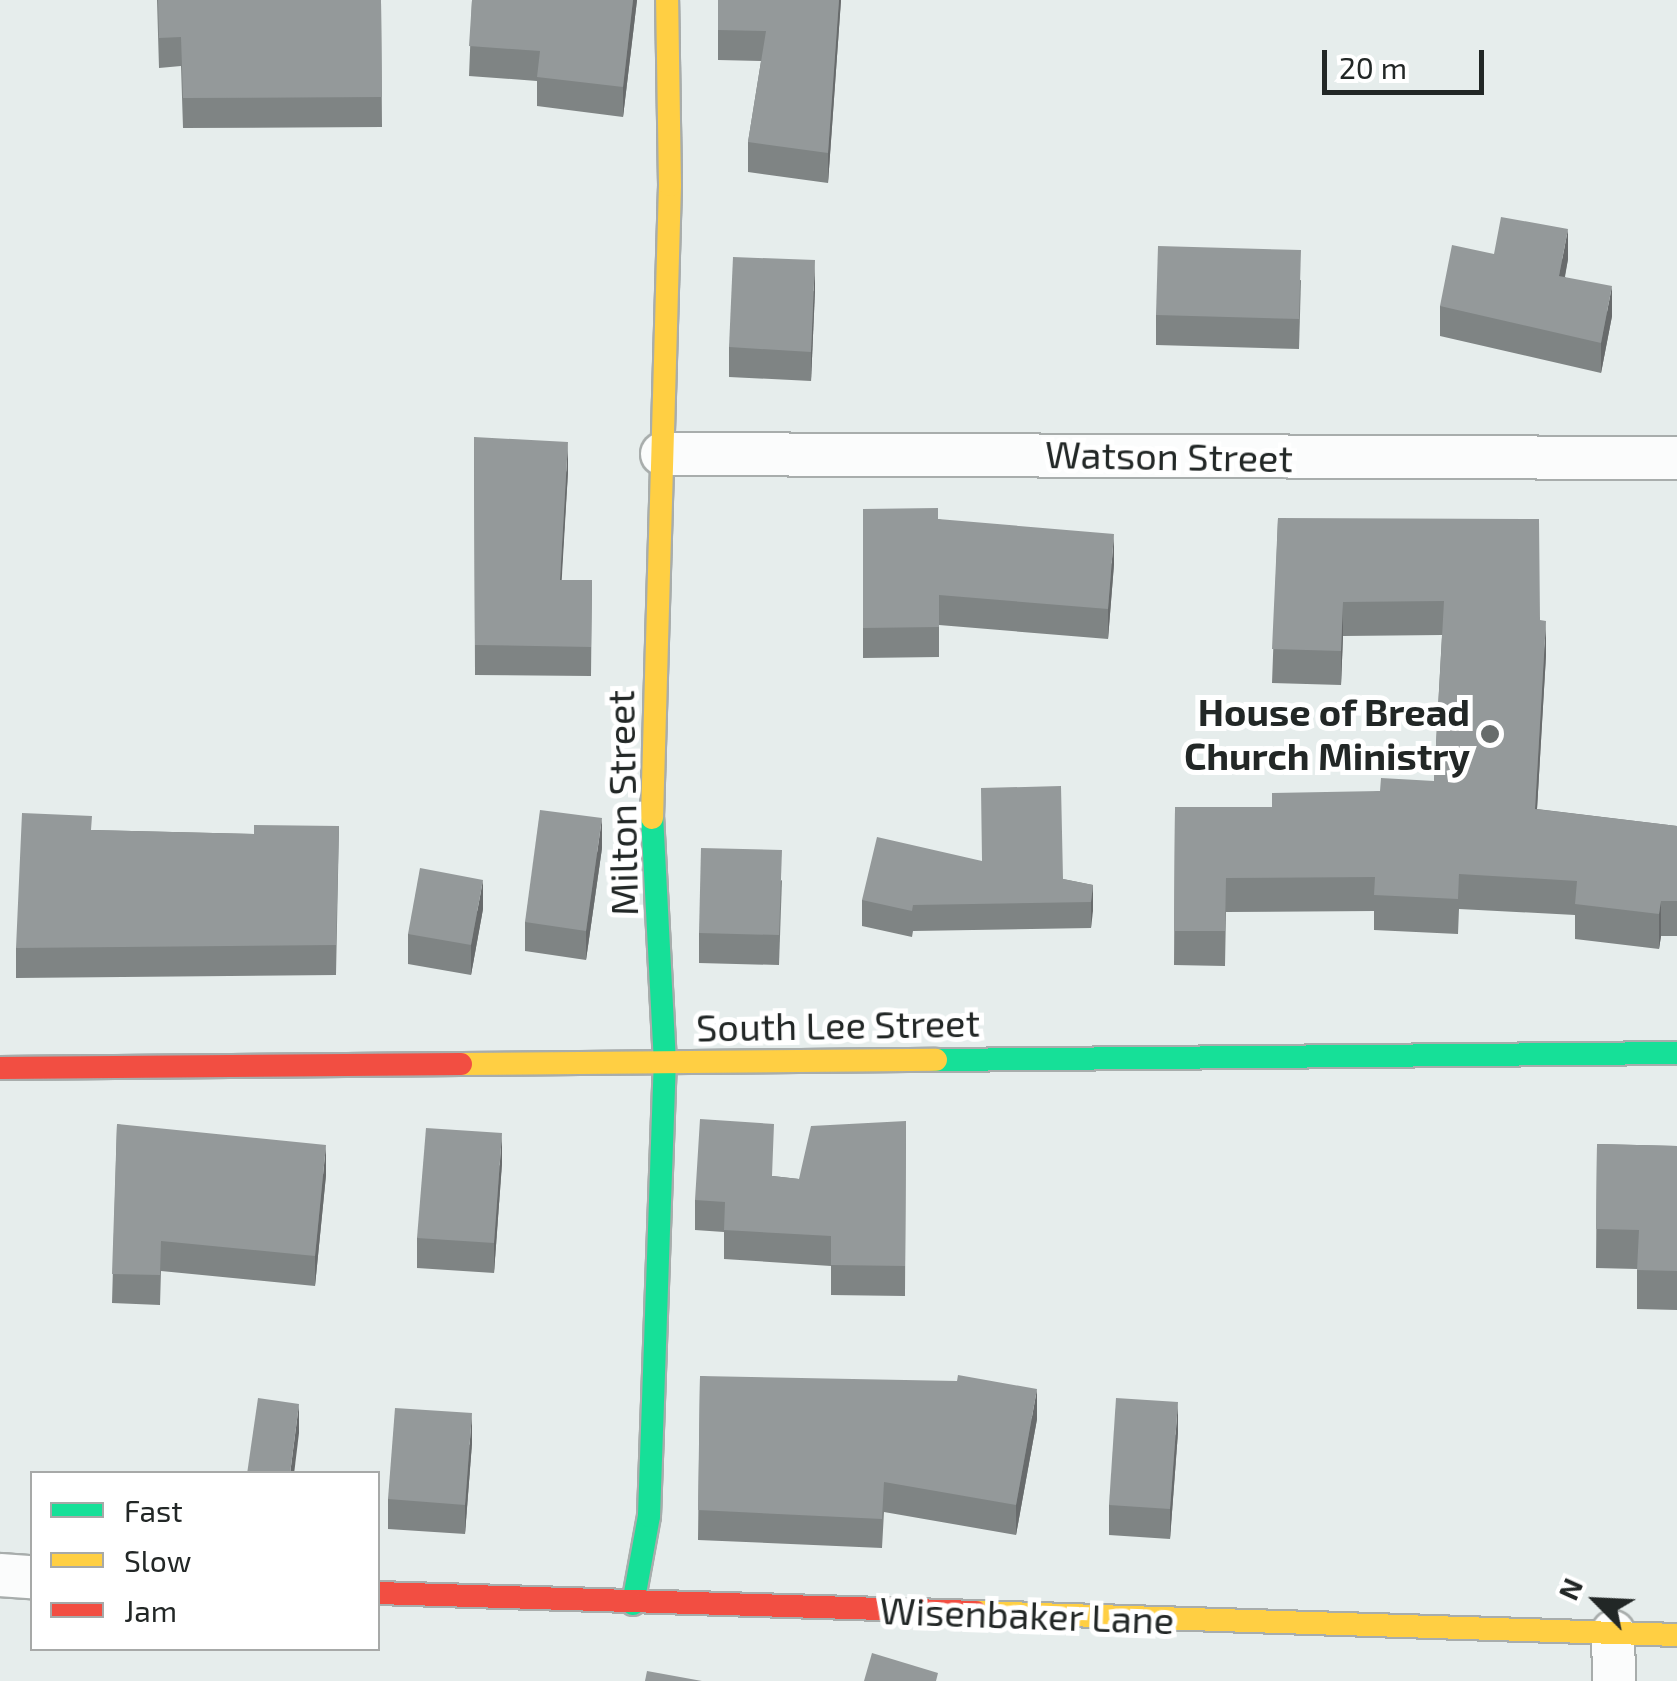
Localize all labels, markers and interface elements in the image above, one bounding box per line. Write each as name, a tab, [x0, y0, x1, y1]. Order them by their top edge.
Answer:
scale bar	[1327, 30, 1490, 92]
text: 20 m	[1339, 49, 1407, 85]
street label: Watson Street	[1045, 431, 1293, 481]
place label: House of Bread Church Ministry	[1184, 689, 1470, 778]
street label: Milton Street	[597, 690, 647, 916]
marker: House of Bread Church Ministry	[1479, 723, 1501, 745]
street label: South Lee Street	[696, 1000, 980, 1050]
legend	[30, 1471, 380, 1651]
text: Fast	[124, 1492, 183, 1528]
text: Slow	[124, 1542, 191, 1578]
north arrow	[1547, 1551, 1647, 1651]
text: N	[1550, 1573, 1589, 1605]
street label: Wisenbaker Lane	[879, 1587, 1175, 1643]
text: Jam	[124, 1592, 177, 1628]

